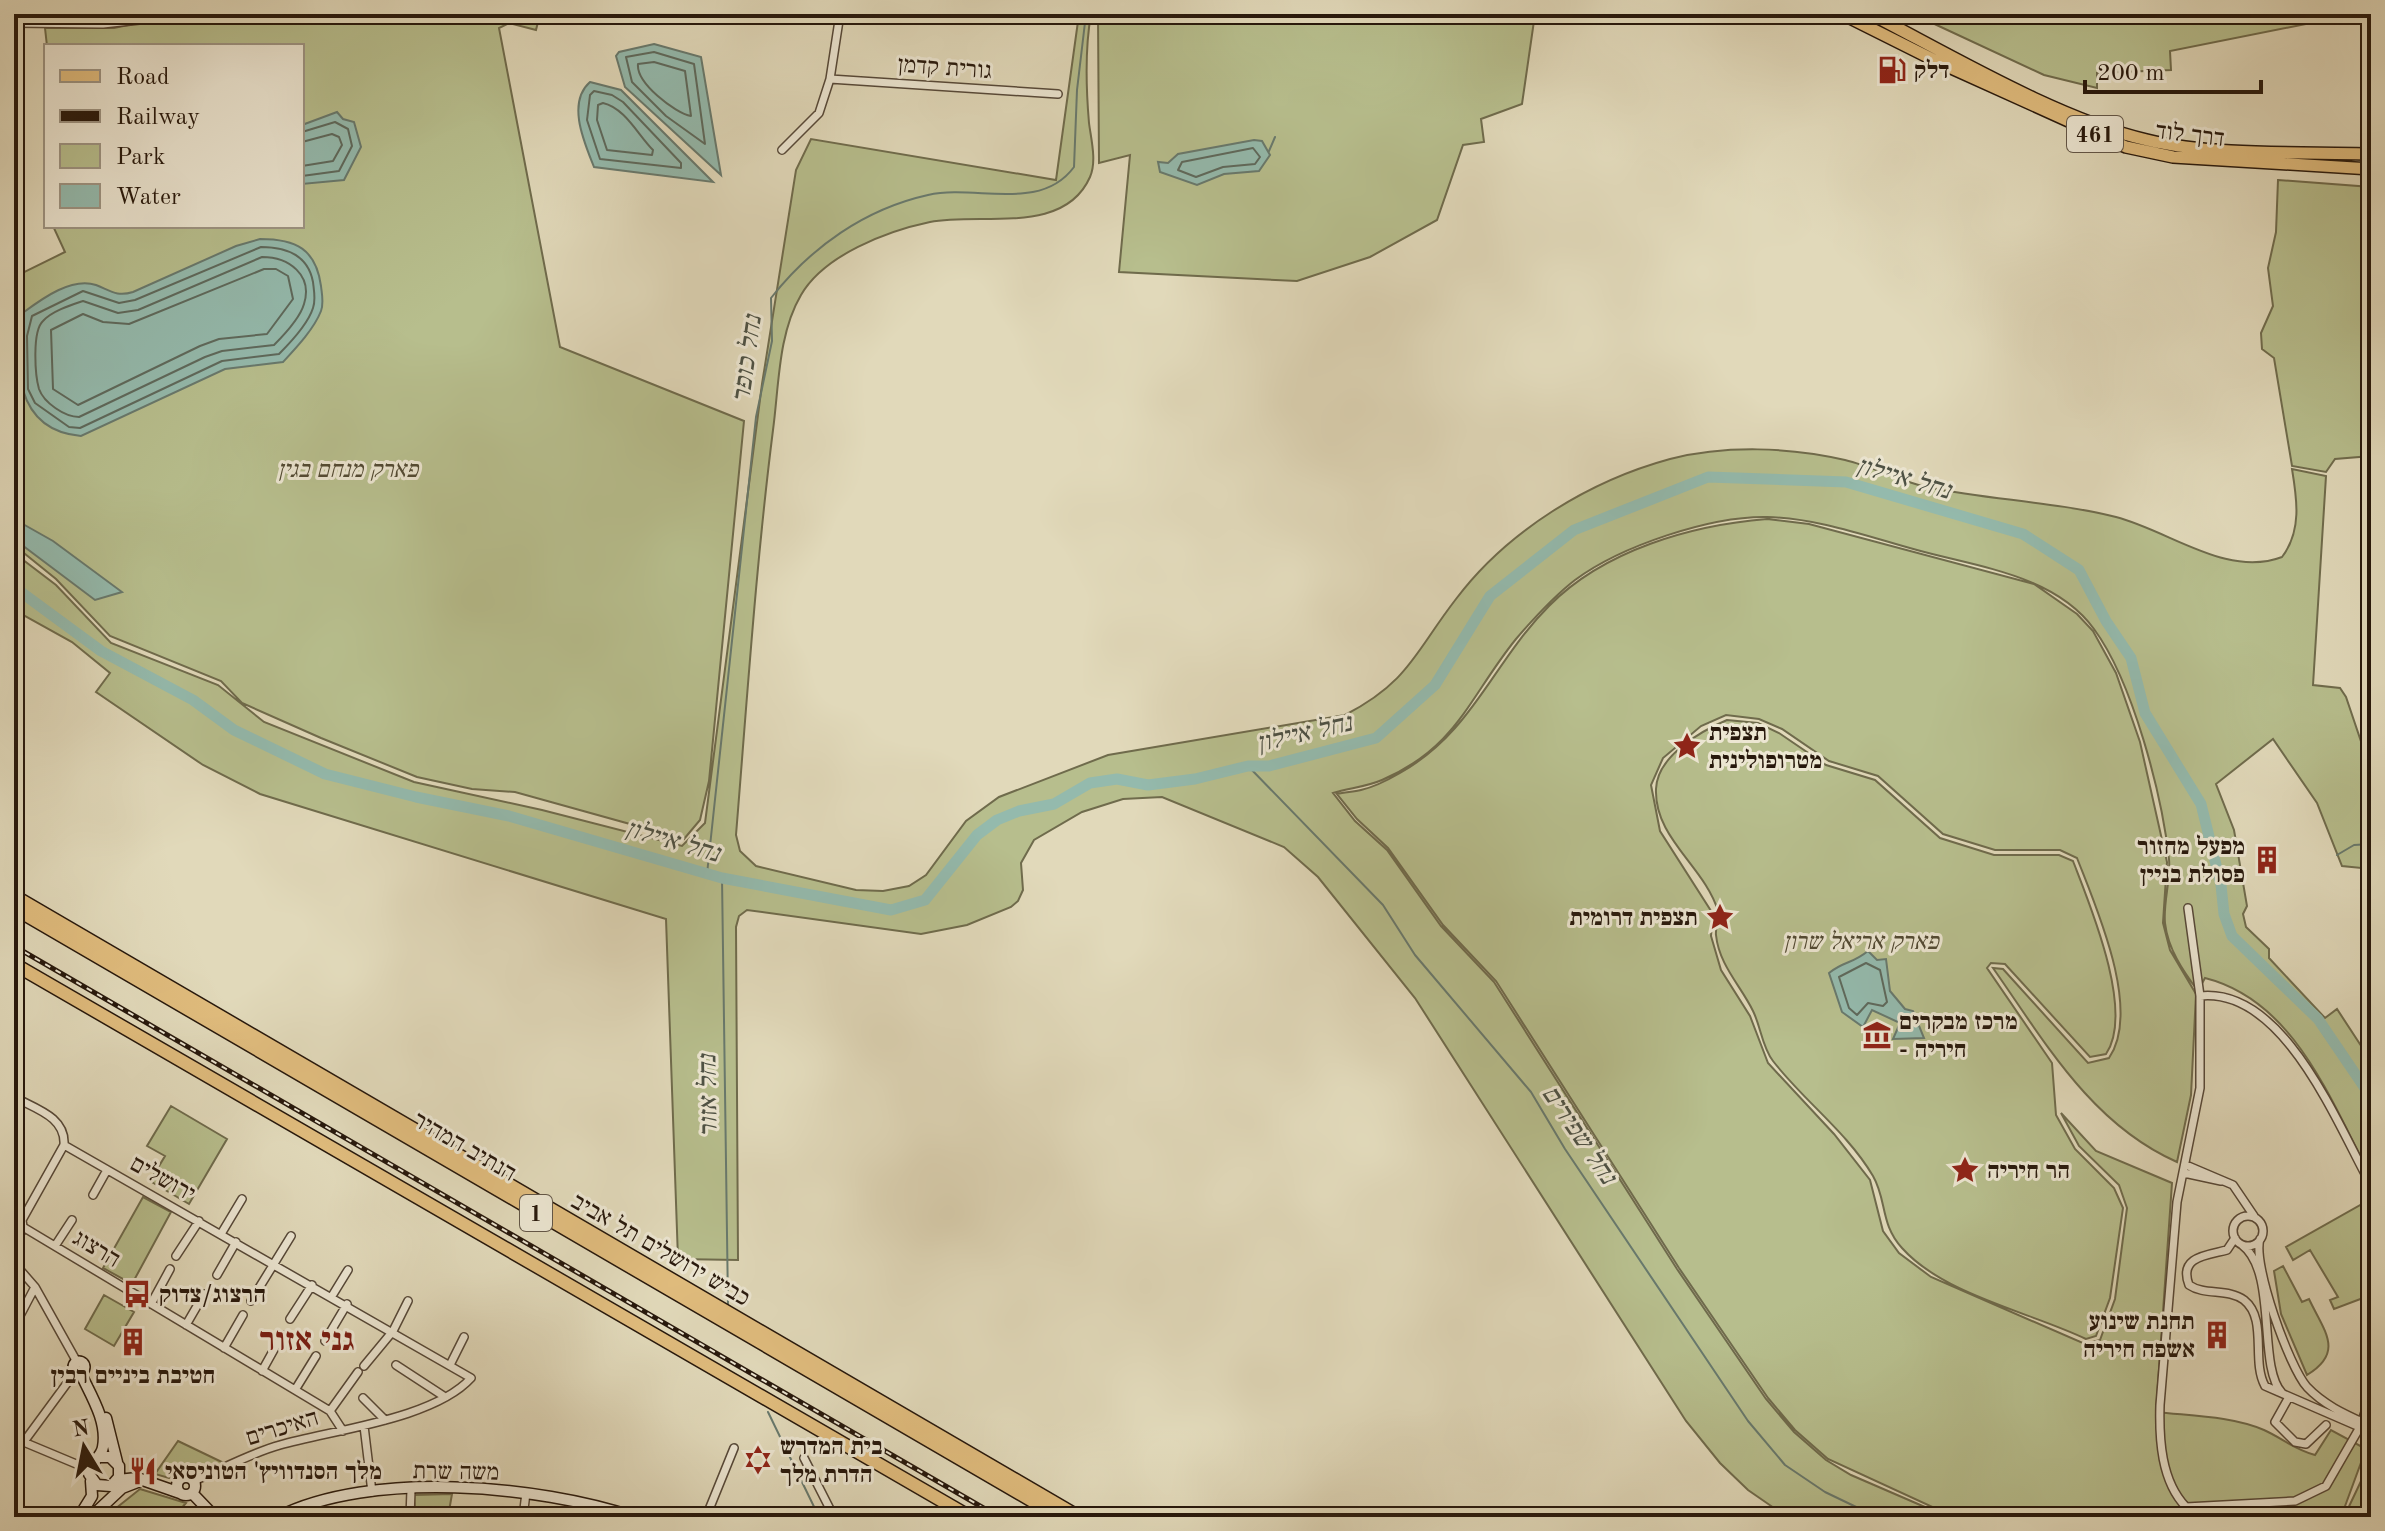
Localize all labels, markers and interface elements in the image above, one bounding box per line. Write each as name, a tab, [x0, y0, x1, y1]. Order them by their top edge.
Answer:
legend	[44, 44, 304, 228]
scale bar	[2085, 44, 2261, 94]
street label: גורית קדמן	[897, 54, 993, 84]
fuel station icon: דלק	[1877, 55, 1907, 85]
place label: דלק	[1914, 58, 1949, 84]
text: 200 m	[2097, 62, 2165, 86]
text: Road	[116, 66, 169, 90]
text: Railway	[116, 106, 200, 130]
road number: 461	[2067, 116, 2123, 152]
street label: דרך לוד	[2154, 118, 2226, 152]
text: Park	[116, 146, 165, 170]
text: Water	[116, 186, 181, 210]
water label: נחל כופר	[728, 312, 767, 405]
water label: נחל איילון	[1854, 452, 1956, 505]
park label: פארק מנחם בגין	[278, 459, 420, 483]
water label: נחל איילון	[1254, 709, 1357, 757]
place label: תצפית מטרופולינית	[1709, 722, 1822, 774]
place icon: תצפית מטרופולינית	[1672, 731, 1702, 761]
water label: נחל איילון	[623, 815, 725, 868]
place label: מפעל מחזור פסולת בניין	[2137, 834, 2245, 888]
building icon: מפעל מחזור פסולת בניין	[2252, 845, 2282, 875]
place icon: תצפית דרומית	[1705, 902, 1735, 932]
place label: תצפית דרומית	[1569, 907, 1698, 931]
park label: פארק אריאל שרון	[1783, 929, 1940, 955]
place label: מרכז מבקרים - חיריה	[1899, 1011, 2018, 1063]
museum icon: מרכז מבקרים - חיריה	[1862, 1020, 1892, 1050]
water label: נחל אזור	[694, 1052, 723, 1138]
water label: נחל שפירים	[1536, 1081, 1623, 1191]
street label: הנתיב המהיר	[408, 1109, 520, 1187]
street label: ירושלים	[126, 1151, 199, 1207]
place icon: הר חיריה	[1950, 1155, 1980, 1185]
place label: הר חיריה	[1987, 1160, 2070, 1184]
street label: כביש ירושלים תל אביב	[567, 1188, 754, 1312]
road number: 1	[520, 1195, 552, 1231]
street label: הרצוג	[68, 1226, 124, 1273]
bus stop icon: הרצוג/צדוק	[122, 1279, 152, 1309]
place label: הרצוג/צדוק	[159, 1284, 266, 1308]
place label: תחנת שינוע אשפה חיריה	[2083, 1311, 2195, 1363]
building icon: תחנת שינוע אשפה חיריה	[2202, 1320, 2232, 1350]
district label: גני אזור	[260, 1326, 354, 1358]
building icon: חטיבת ביניים רבין	[118, 1327, 148, 1357]
place label: חטיבת ביניים רבין	[51, 1365, 215, 1389]
north arrow	[44, 1407, 124, 1487]
street label: האיכרים	[243, 1407, 322, 1451]
text: N	[71, 1417, 91, 1442]
place label: בית המדרש הדרת מלך	[780, 1436, 883, 1488]
synagogue icon: בית המדרש הדרת מלך	[743, 1445, 773, 1475]
restaurant icon: מלך הסנדוויץ' הטוניסאי	[128, 1456, 158, 1486]
place label: מלך הסנדוויץ' הטוניסאי	[165, 1459, 382, 1485]
street label: משה שרת	[412, 1460, 500, 1486]

